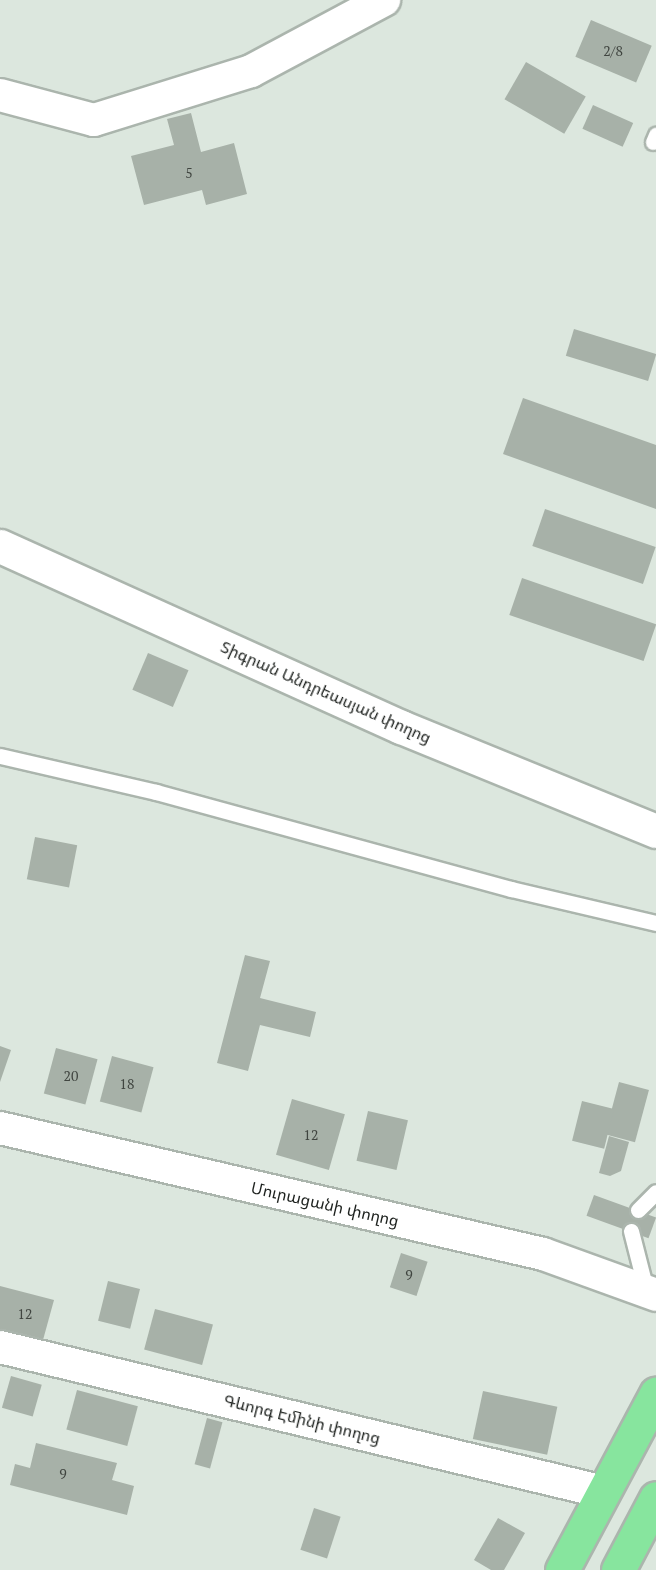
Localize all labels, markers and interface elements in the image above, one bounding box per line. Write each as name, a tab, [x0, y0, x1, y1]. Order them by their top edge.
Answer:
house number: 2/8	[603, 43, 623, 59]
house number: 5	[185, 165, 193, 181]
street label: Տիգրան Անդրեասյան փողոց	[218, 637, 434, 747]
house number: 20	[64, 1068, 78, 1084]
house number: 18	[120, 1076, 134, 1092]
house number: 12	[304, 1127, 318, 1143]
street label: Մուրացանի փողոց	[249, 1178, 401, 1230]
house number: 9	[405, 1267, 413, 1283]
house number: 12	[18, 1306, 32, 1322]
street label: Գևորգ Էմինի փողոց	[222, 1390, 382, 1448]
house number: 9	[59, 1466, 67, 1482]

